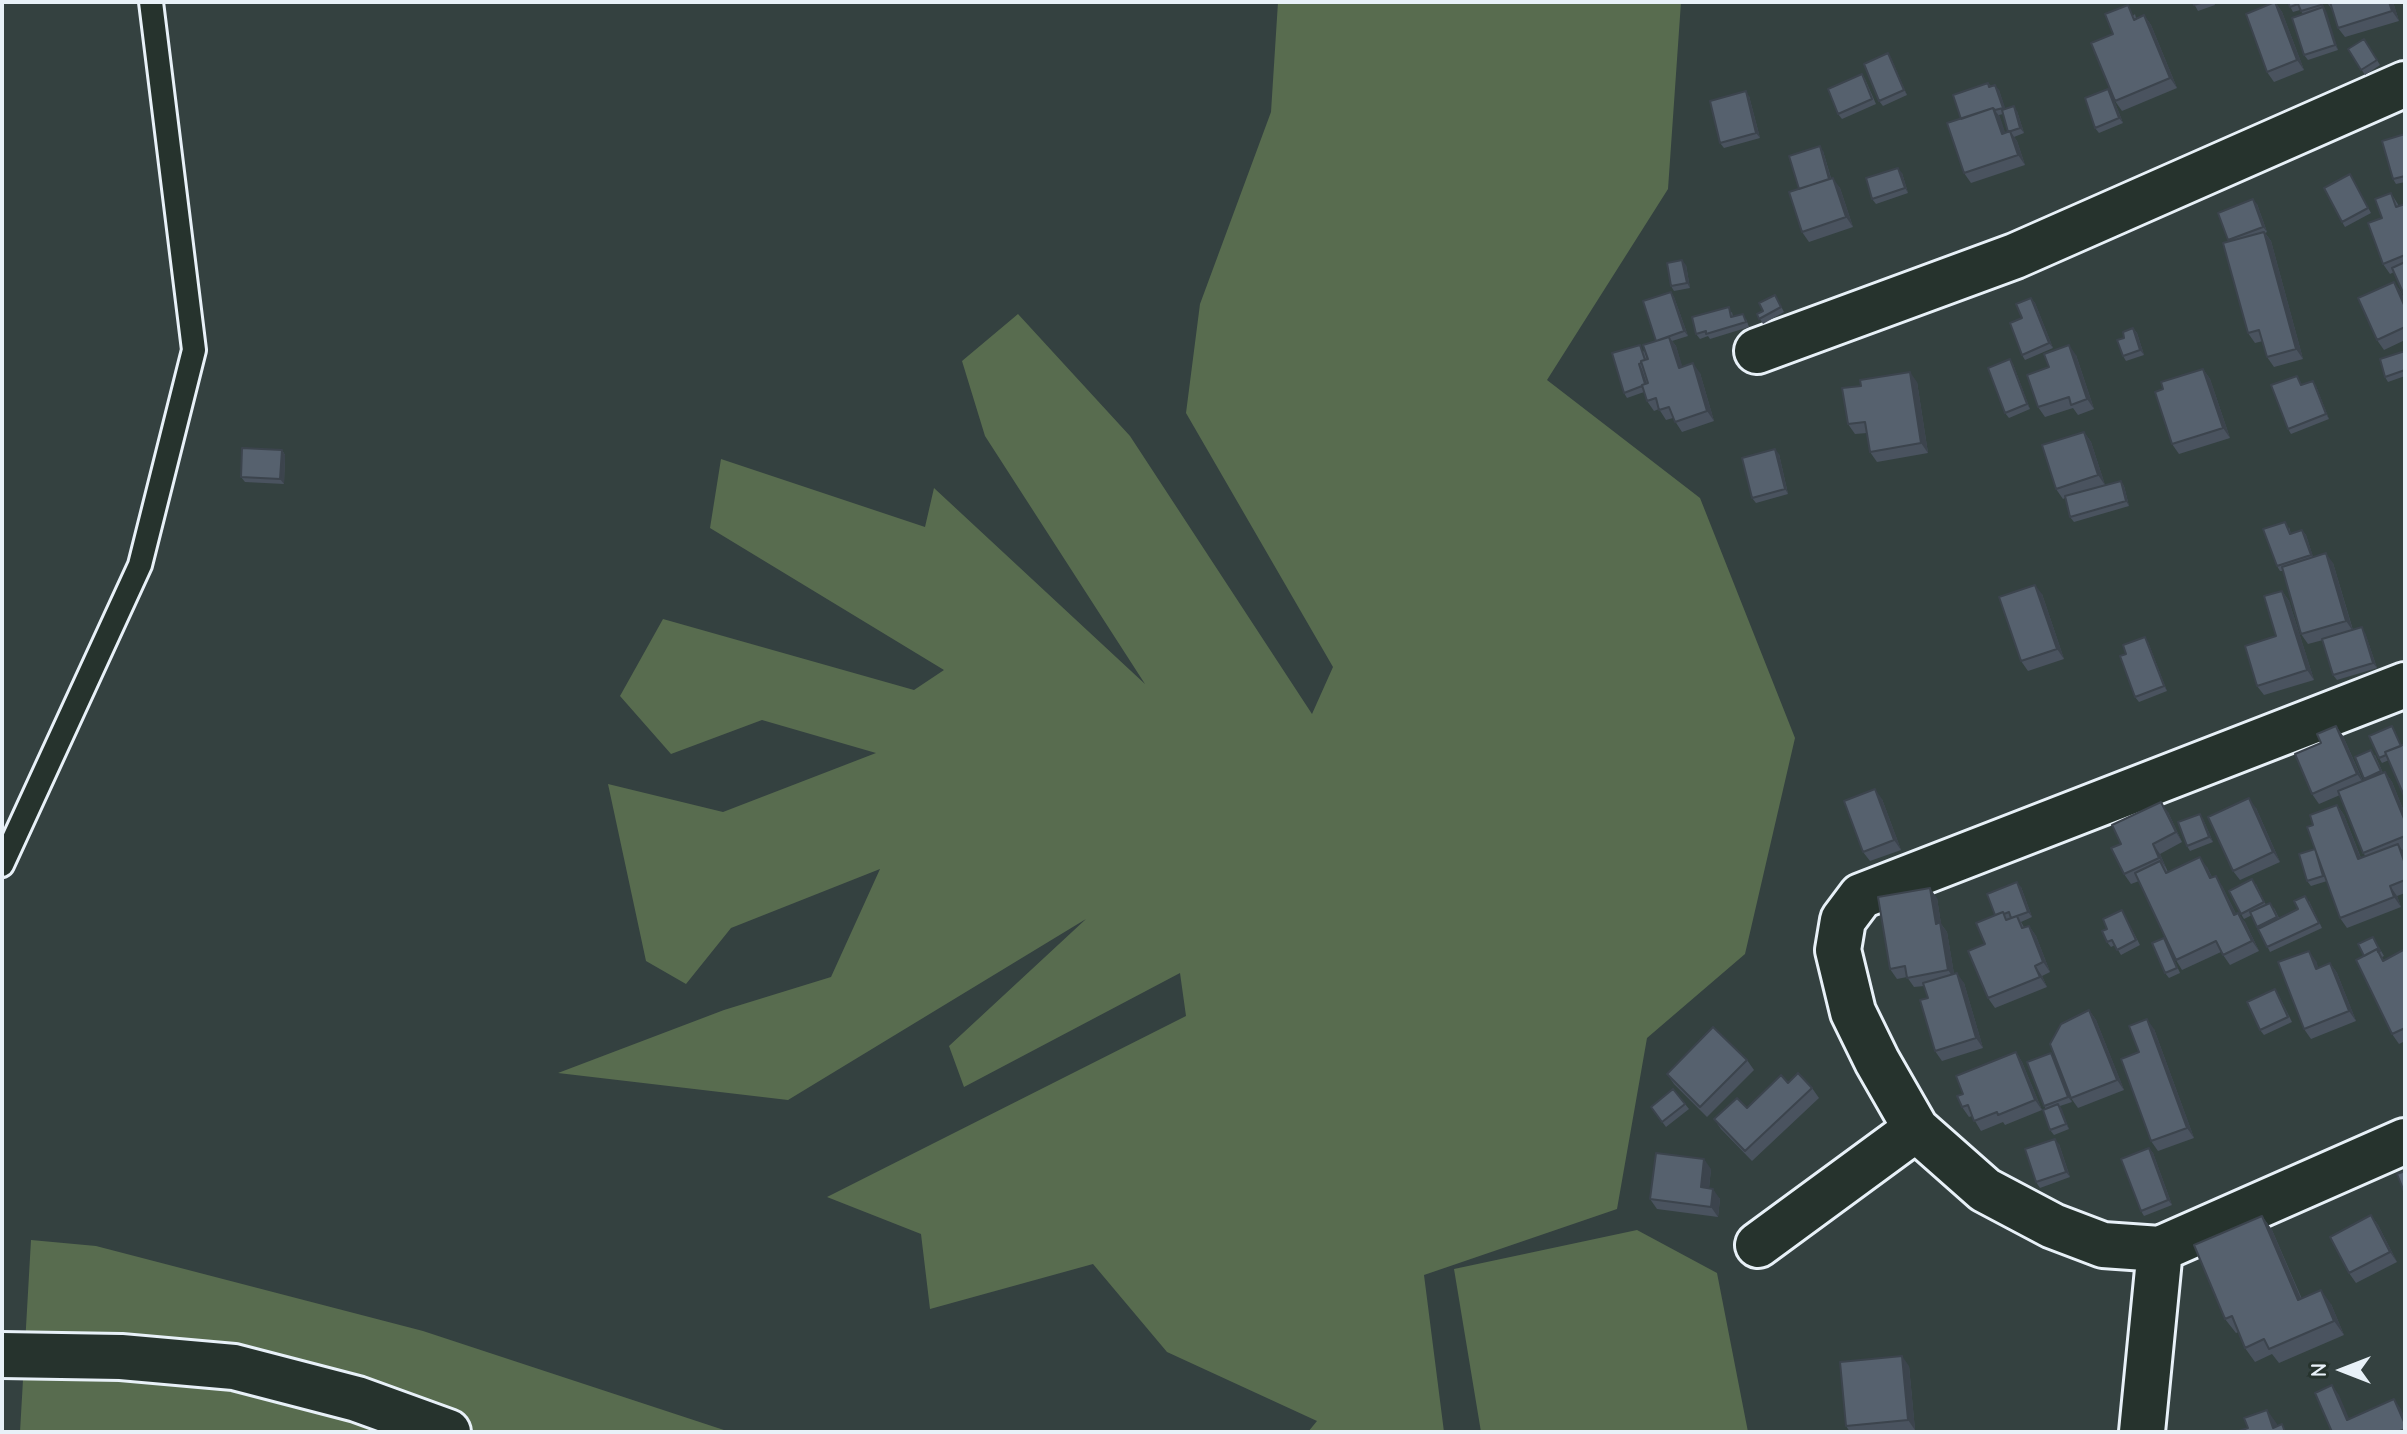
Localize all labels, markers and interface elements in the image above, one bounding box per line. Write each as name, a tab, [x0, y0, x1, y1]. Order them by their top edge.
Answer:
north arrow	[2303, 1330, 2383, 1410]
text: N	[2306, 1363, 2332, 1377]

